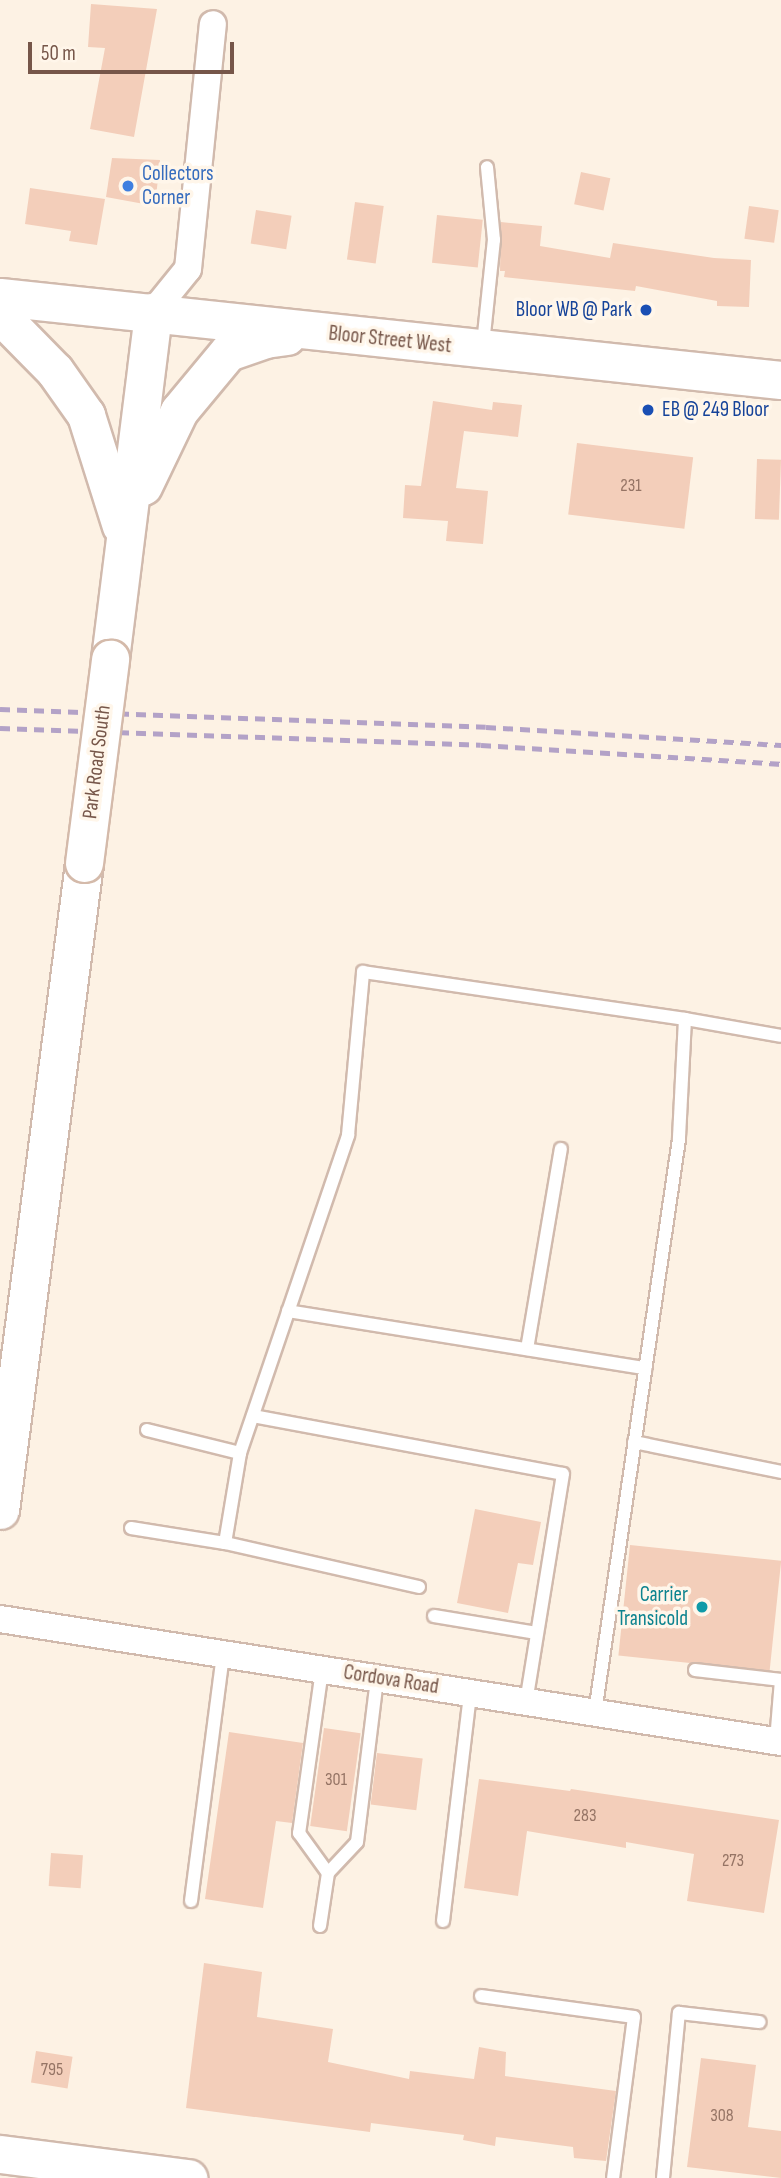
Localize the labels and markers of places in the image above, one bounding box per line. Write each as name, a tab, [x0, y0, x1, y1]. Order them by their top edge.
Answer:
place label: Collectors Corner	[142, 161, 213, 211]
marker: Collectors Corner	[120, 178, 136, 194]
place label: Bloor WB @ Park	[516, 297, 632, 323]
marker: Bloor WB @ Park	[638, 302, 654, 318]
place label: EB @ 249 Bloor	[662, 397, 769, 423]
marker: EB @ 249 Bloor	[640, 402, 656, 418]
place label: Carrier Transicold	[617, 1582, 688, 1632]
marker: Carrier Transicold	[694, 1599, 710, 1615]

